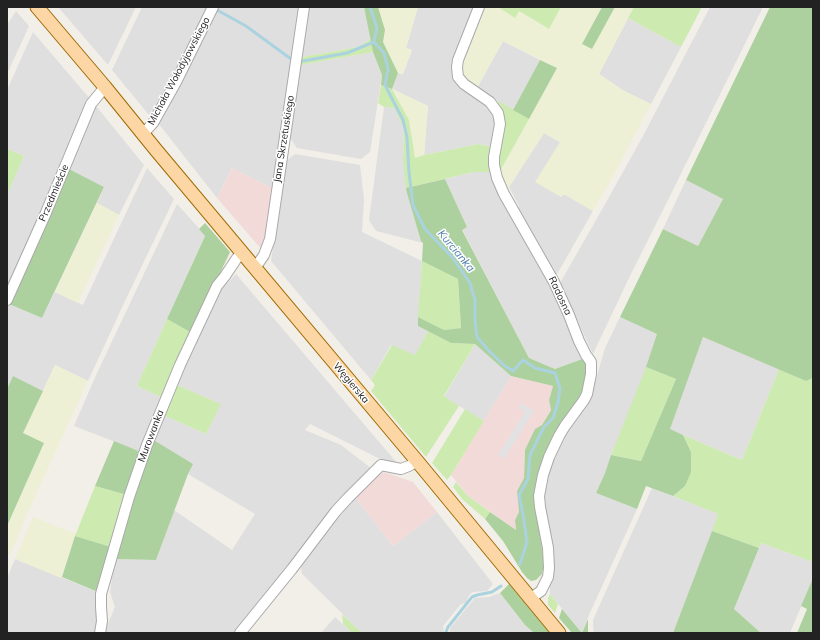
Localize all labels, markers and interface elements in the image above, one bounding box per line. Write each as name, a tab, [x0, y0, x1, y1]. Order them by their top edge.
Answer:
street label: Michała Wołodyjowskiego	[145, 15, 213, 127]
street label: Jana Skrzetuskiego	[271, 94, 297, 184]
street label: Przedmieście	[37, 163, 71, 223]
water label: Kurcianka	[435, 227, 477, 275]
street label: Radosna	[546, 275, 574, 317]
street label: Węgierska	[331, 360, 371, 406]
street label: Murowanka	[136, 408, 166, 464]

